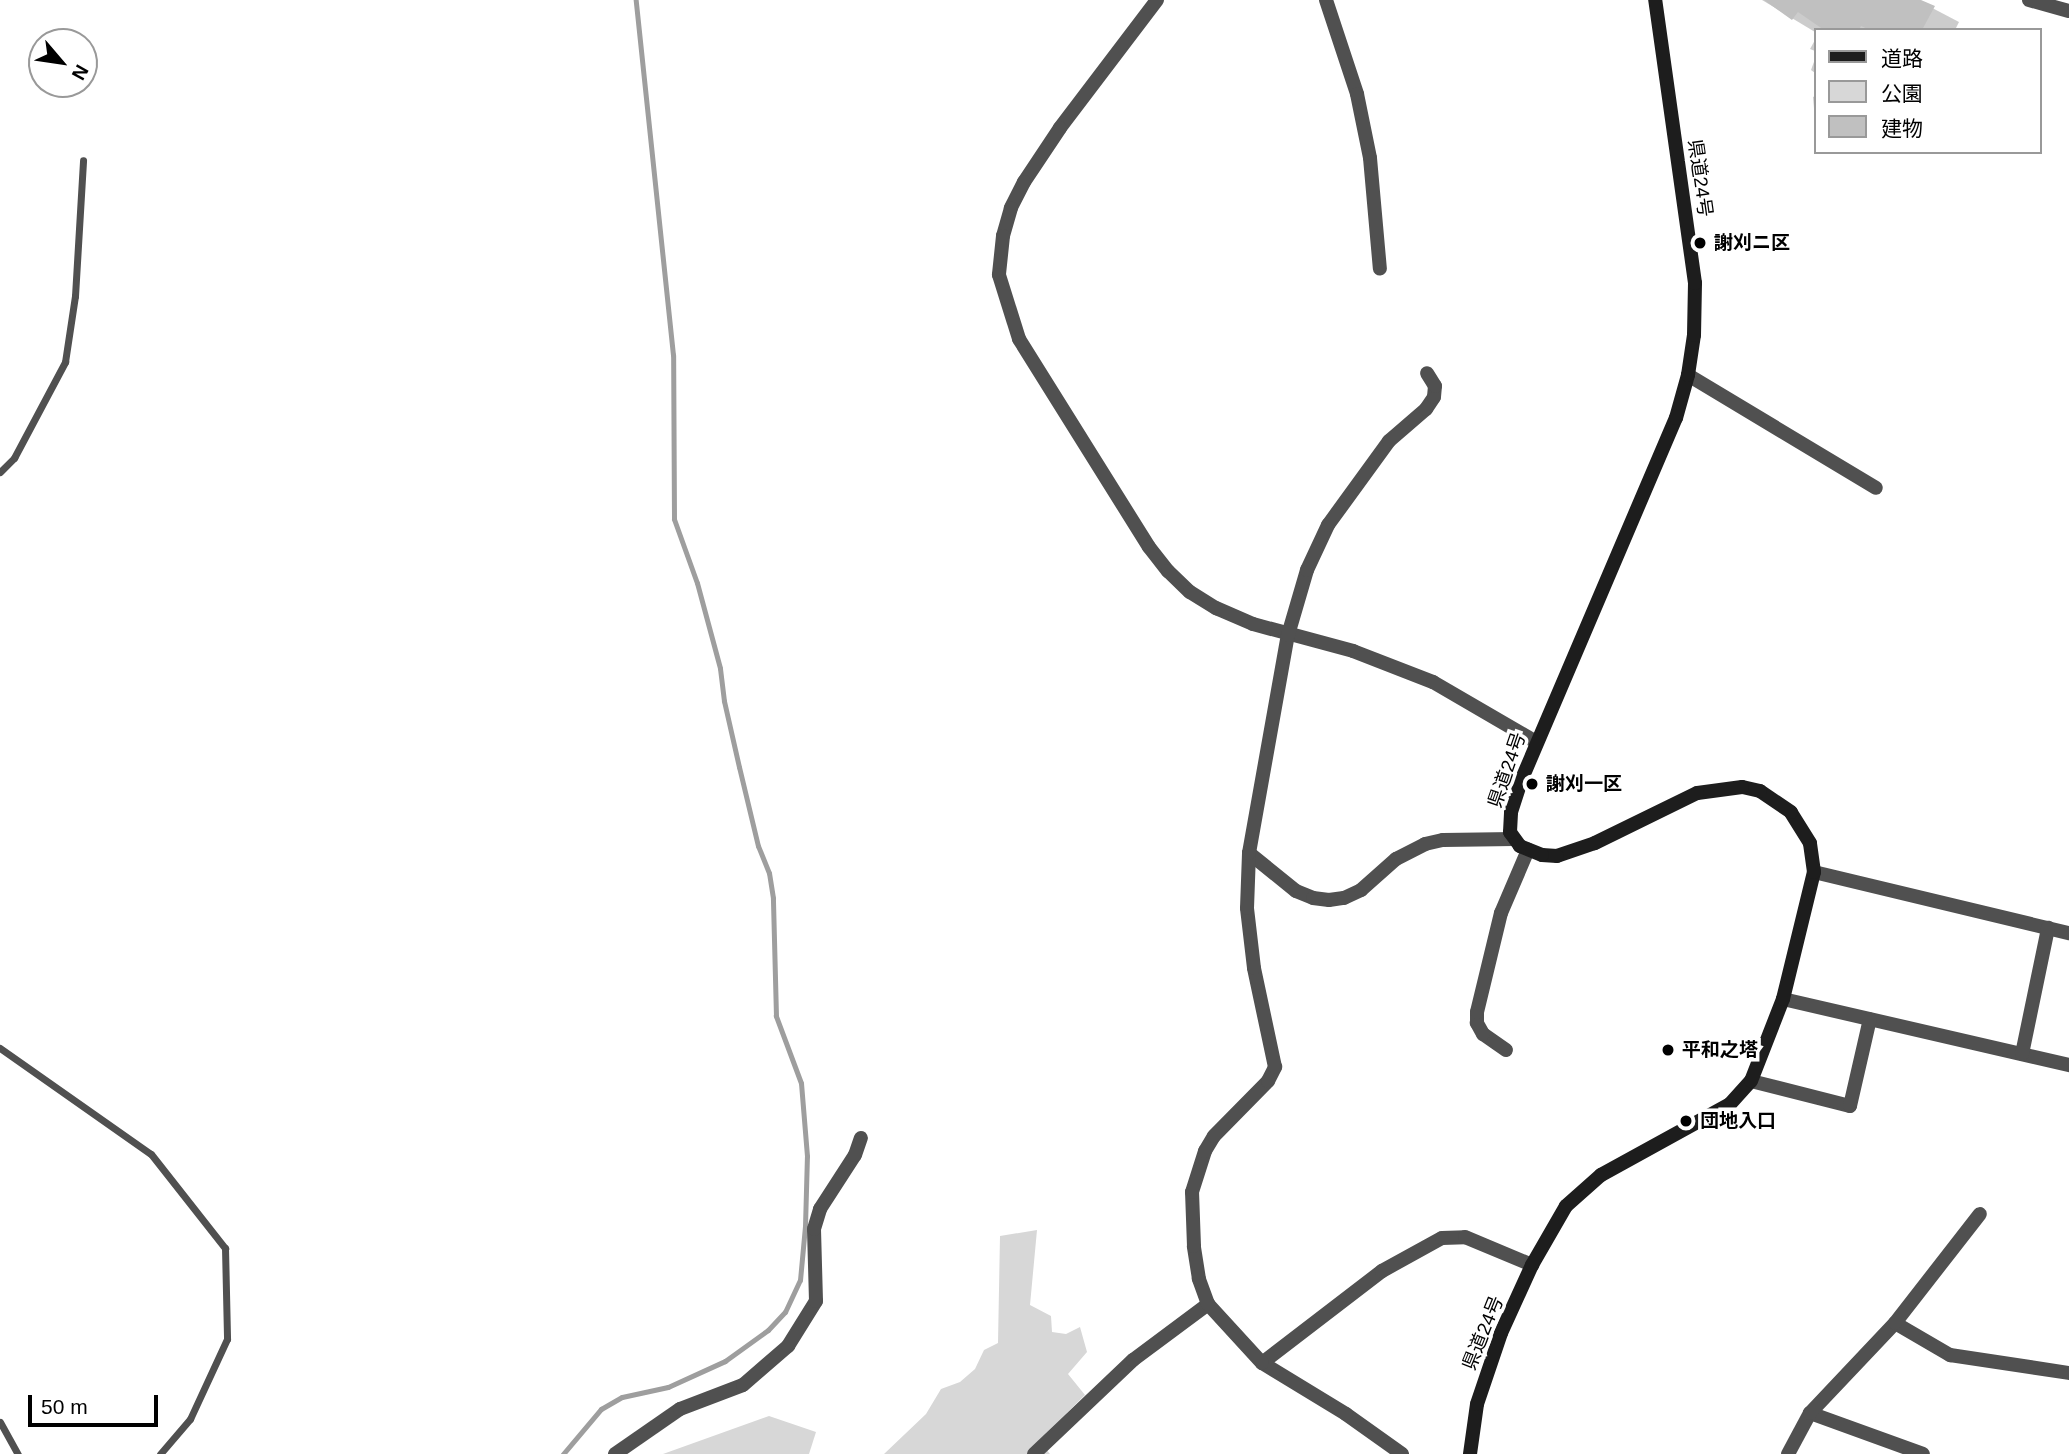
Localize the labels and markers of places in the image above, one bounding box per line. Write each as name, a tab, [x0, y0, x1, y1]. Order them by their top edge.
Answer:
place label: 謝刈ニ区	[1714, 232, 1790, 254]
marker: 謝刈ニ区	[1692, 235, 1708, 251]
place label: 謝刈一区	[1546, 773, 1622, 795]
marker: 謝刈一区	[1524, 776, 1540, 792]
place label: 平和之塔	[1682, 1039, 1758, 1061]
marker: 平和之塔	[1660, 1042, 1676, 1058]
place label: 団地入口	[1700, 1110, 1776, 1132]
marker: 団地入口	[1678, 1113, 1694, 1129]

